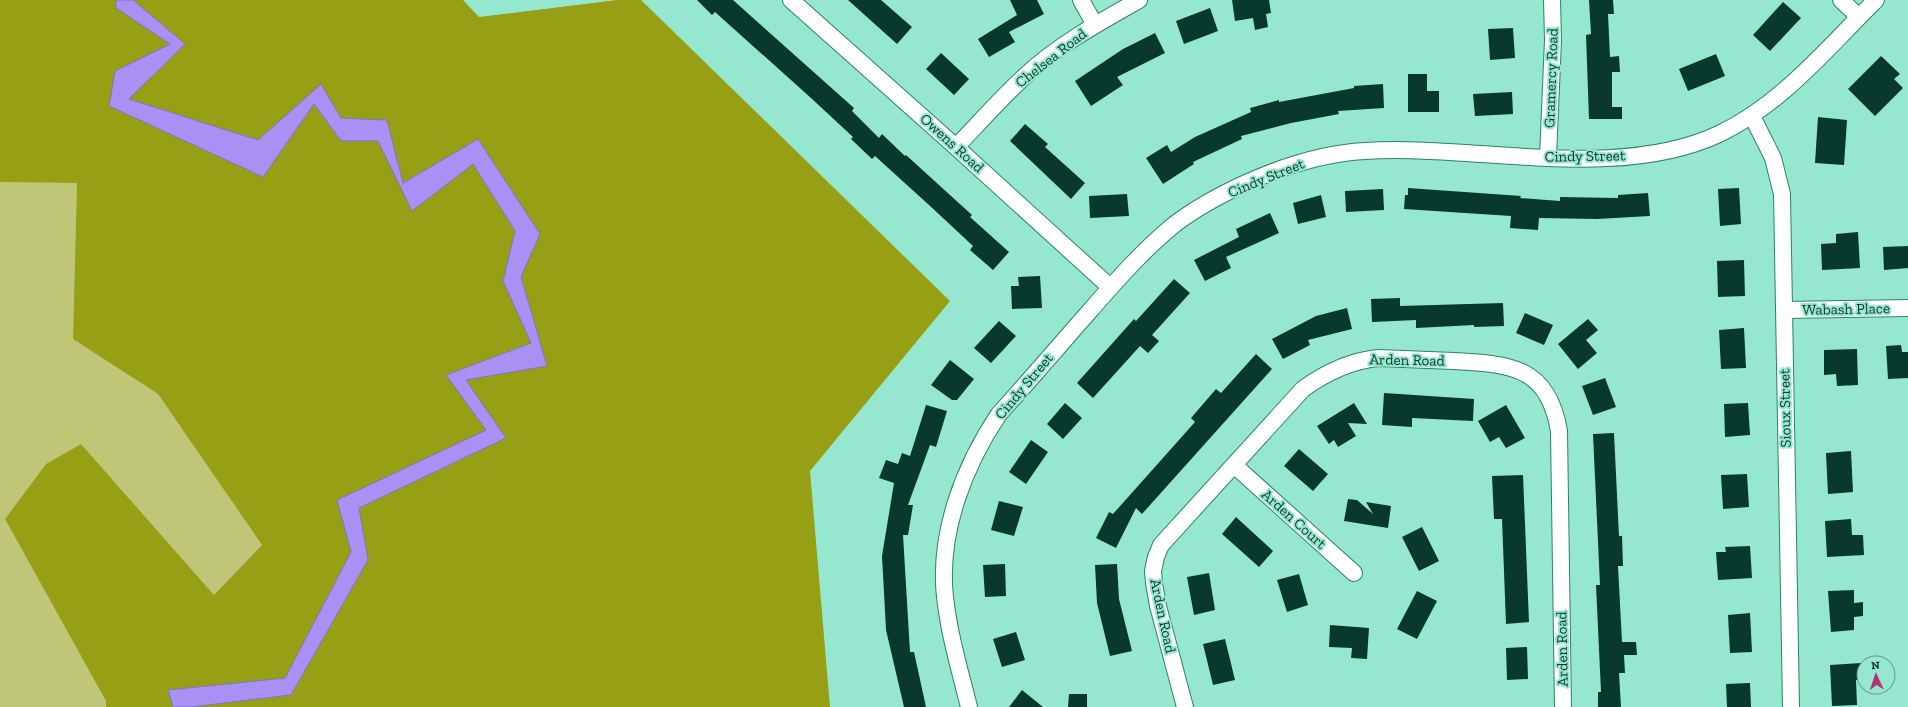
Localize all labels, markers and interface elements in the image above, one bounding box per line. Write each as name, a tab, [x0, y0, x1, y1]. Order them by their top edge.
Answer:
street label: Chelsea Road	[1012, 24, 1091, 91]
street label: Gramercy Road	[1540, 27, 1562, 128]
street label: Owens Road	[916, 109, 988, 177]
street label: Cindy Street	[1544, 146, 1626, 166]
street label: Cindy Street	[1225, 154, 1307, 201]
street label: Wabash Place	[1802, 299, 1890, 319]
street label: Cindy Street	[991, 349, 1057, 423]
street label: Arden Road	[1369, 350, 1446, 370]
street label: Sioux Street	[1775, 368, 1795, 448]
street label: Arden Court	[1258, 485, 1330, 553]
street label: Arden Road	[1146, 577, 1180, 656]
street label: Arden Road	[1552, 610, 1572, 687]
north arrow	[1856, 655, 1896, 695]
text: N	[1871, 659, 1881, 672]

